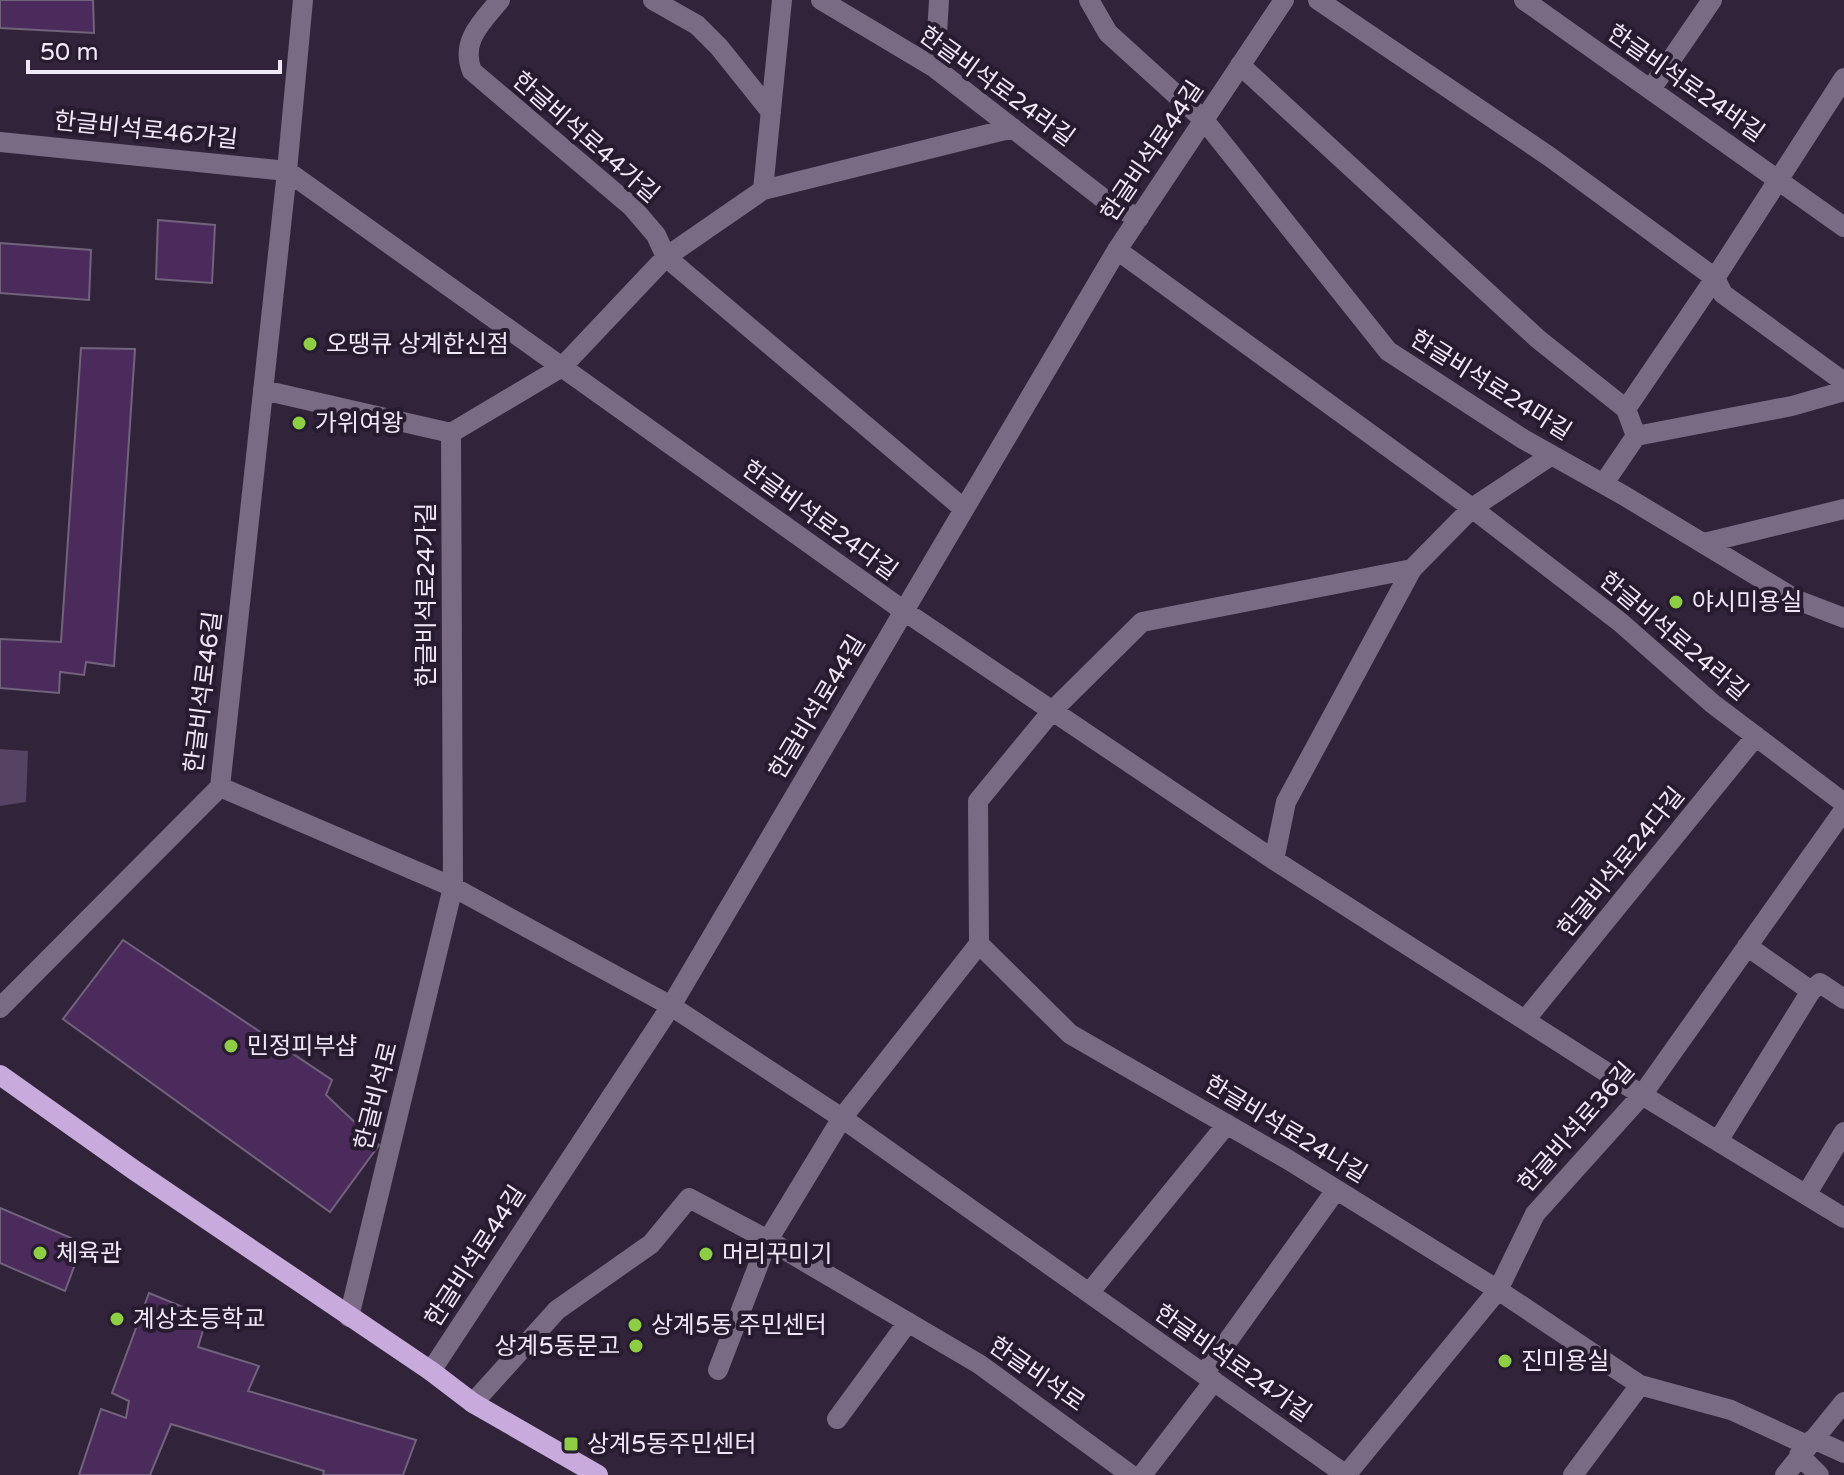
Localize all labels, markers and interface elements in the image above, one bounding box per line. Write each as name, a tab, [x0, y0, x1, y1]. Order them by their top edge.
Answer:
street label: 한글비석로24바길	[1602, 19, 1770, 148]
street label: 한글비석로24라길	[913, 20, 1080, 152]
scale bar	[28, 24, 280, 74]
text: 50 m	[40, 38, 98, 67]
street label: 한글비석로44가길	[506, 66, 665, 209]
street label: 한글비석로44길	[1095, 76, 1210, 227]
street label: 한글비석로46가길	[53, 106, 239, 155]
street label: 한글비석로24마길	[1405, 324, 1577, 447]
place label: 오땡큐 상계한신점	[326, 330, 509, 359]
marker: 오땡큐 상계한신점	[301, 335, 319, 353]
place label: 가위여왕	[315, 409, 403, 438]
marker: 가위여왕	[290, 414, 308, 432]
street label: 한글비석로24다길	[736, 454, 903, 586]
street label: 한글비석로24가길	[412, 503, 441, 687]
street label: 한글비석로24라길	[1594, 566, 1754, 707]
place label: 야시미용실	[1692, 588, 1802, 617]
marker: 야시미용실	[1667, 593, 1685, 611]
street label: 한글비석로46길	[179, 610, 228, 775]
street label: 한글비석로44길	[763, 630, 872, 784]
street label: 한글비석로24다길	[1552, 781, 1691, 943]
place label: 민정피부샵	[247, 1032, 357, 1061]
marker: 민정피부샵	[222, 1037, 240, 1055]
street label: 한글비석로	[349, 1039, 404, 1153]
street label: 한글비석로36길	[1512, 1056, 1641, 1198]
street label: 한글비석로24나길	[1199, 1069, 1372, 1189]
street label: 한글비석로44길	[419, 1180, 532, 1332]
place label: 체육관	[56, 1239, 122, 1268]
place label: 머리꾸미기	[722, 1240, 832, 1269]
marker: 체육관	[31, 1244, 49, 1262]
marker: 머리꾸미기	[697, 1245, 715, 1263]
street label: 한글비석로24가길	[1149, 1299, 1317, 1428]
place label: 계상초등학교	[133, 1305, 265, 1334]
marker: 계상초등학교	[108, 1310, 126, 1328]
place label: 상계5동 주민센터	[651, 1311, 827, 1340]
marker: 상계5동 주민센터	[626, 1316, 644, 1334]
street label: 한글비석로	[983, 1331, 1090, 1418]
place label: 상계5동문고	[495, 1332, 620, 1361]
marker: 상계5동문고	[627, 1337, 645, 1355]
place label: 진미용실	[1521, 1347, 1609, 1376]
marker: 진미용실	[1496, 1352, 1514, 1370]
place label: 상계5동주민센터	[587, 1430, 757, 1459]
marker: 상계5동주민센터	[562, 1435, 580, 1453]

